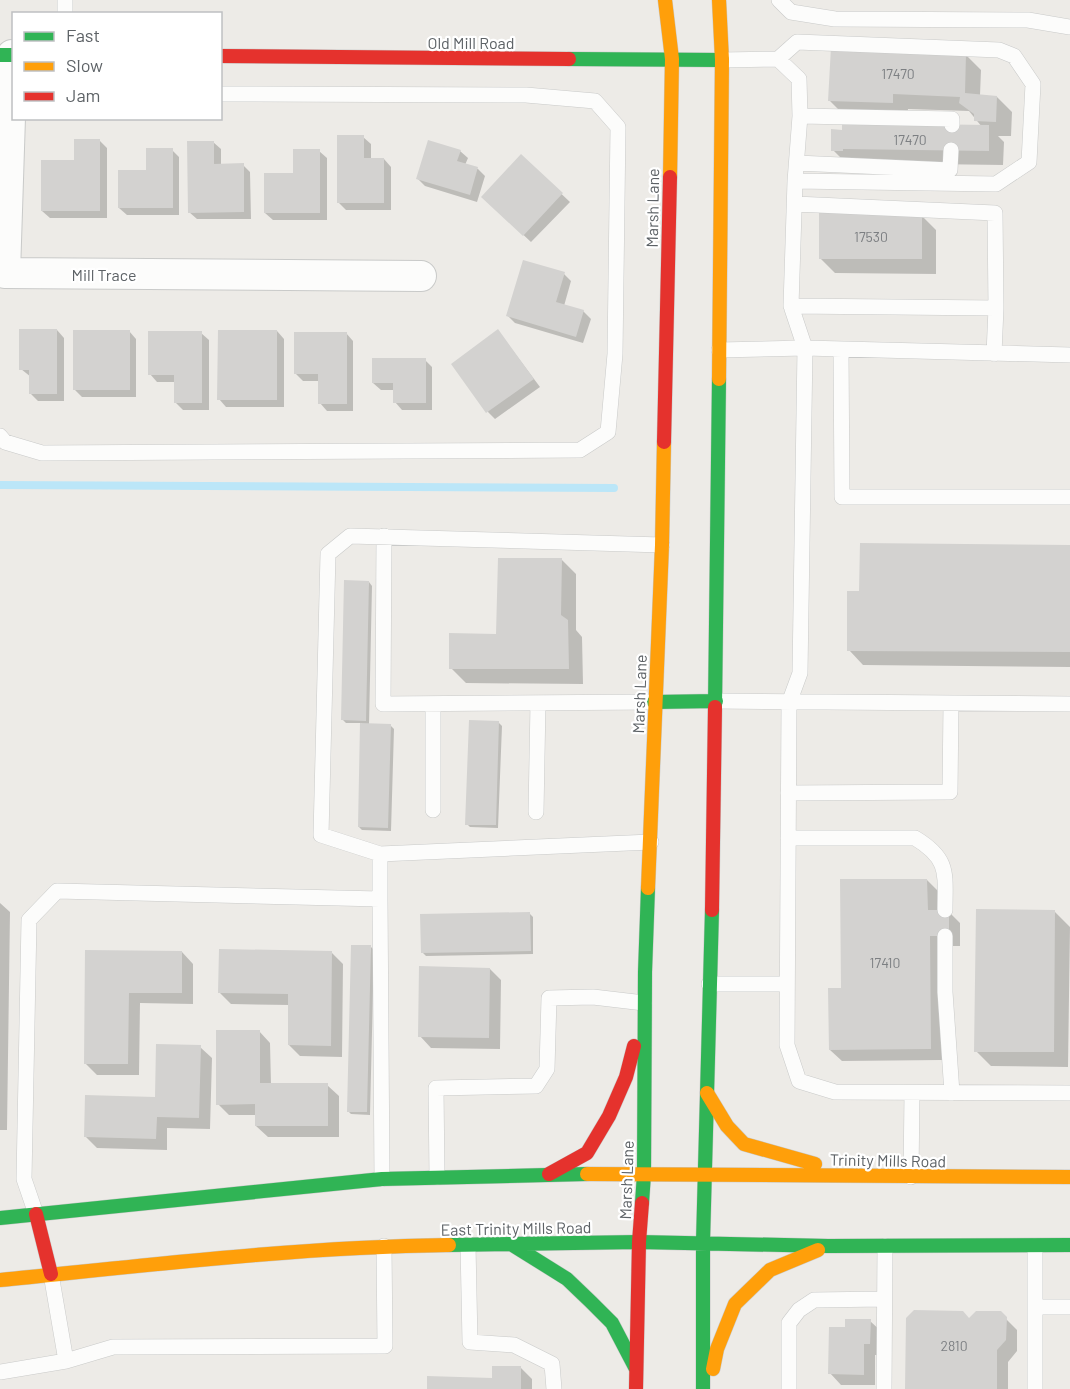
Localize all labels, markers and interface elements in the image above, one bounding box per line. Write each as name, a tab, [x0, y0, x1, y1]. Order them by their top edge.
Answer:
legend	[12, 12, 222, 120]
text: Fast	[66, 24, 100, 46]
street label: Old Mill Road	[427, 33, 515, 52]
text: Slow	[66, 54, 103, 76]
house number: 17470	[881, 65, 915, 82]
text: Jam	[66, 84, 100, 106]
house number: 17470	[893, 131, 927, 148]
street label: Marsh Lane	[642, 168, 662, 248]
house number: 17530	[854, 228, 888, 245]
street label: Mill Trace	[71, 265, 137, 284]
street label: Marsh Lane	[628, 654, 650, 734]
house number: 17410	[870, 954, 900, 971]
street label: Marsh Lane	[615, 1140, 637, 1220]
street label: Trinity Mills Road	[830, 1149, 946, 1171]
street label: East Trinity Mills Road	[440, 1217, 592, 1239]
house number: 2810	[940, 1337, 968, 1354]

